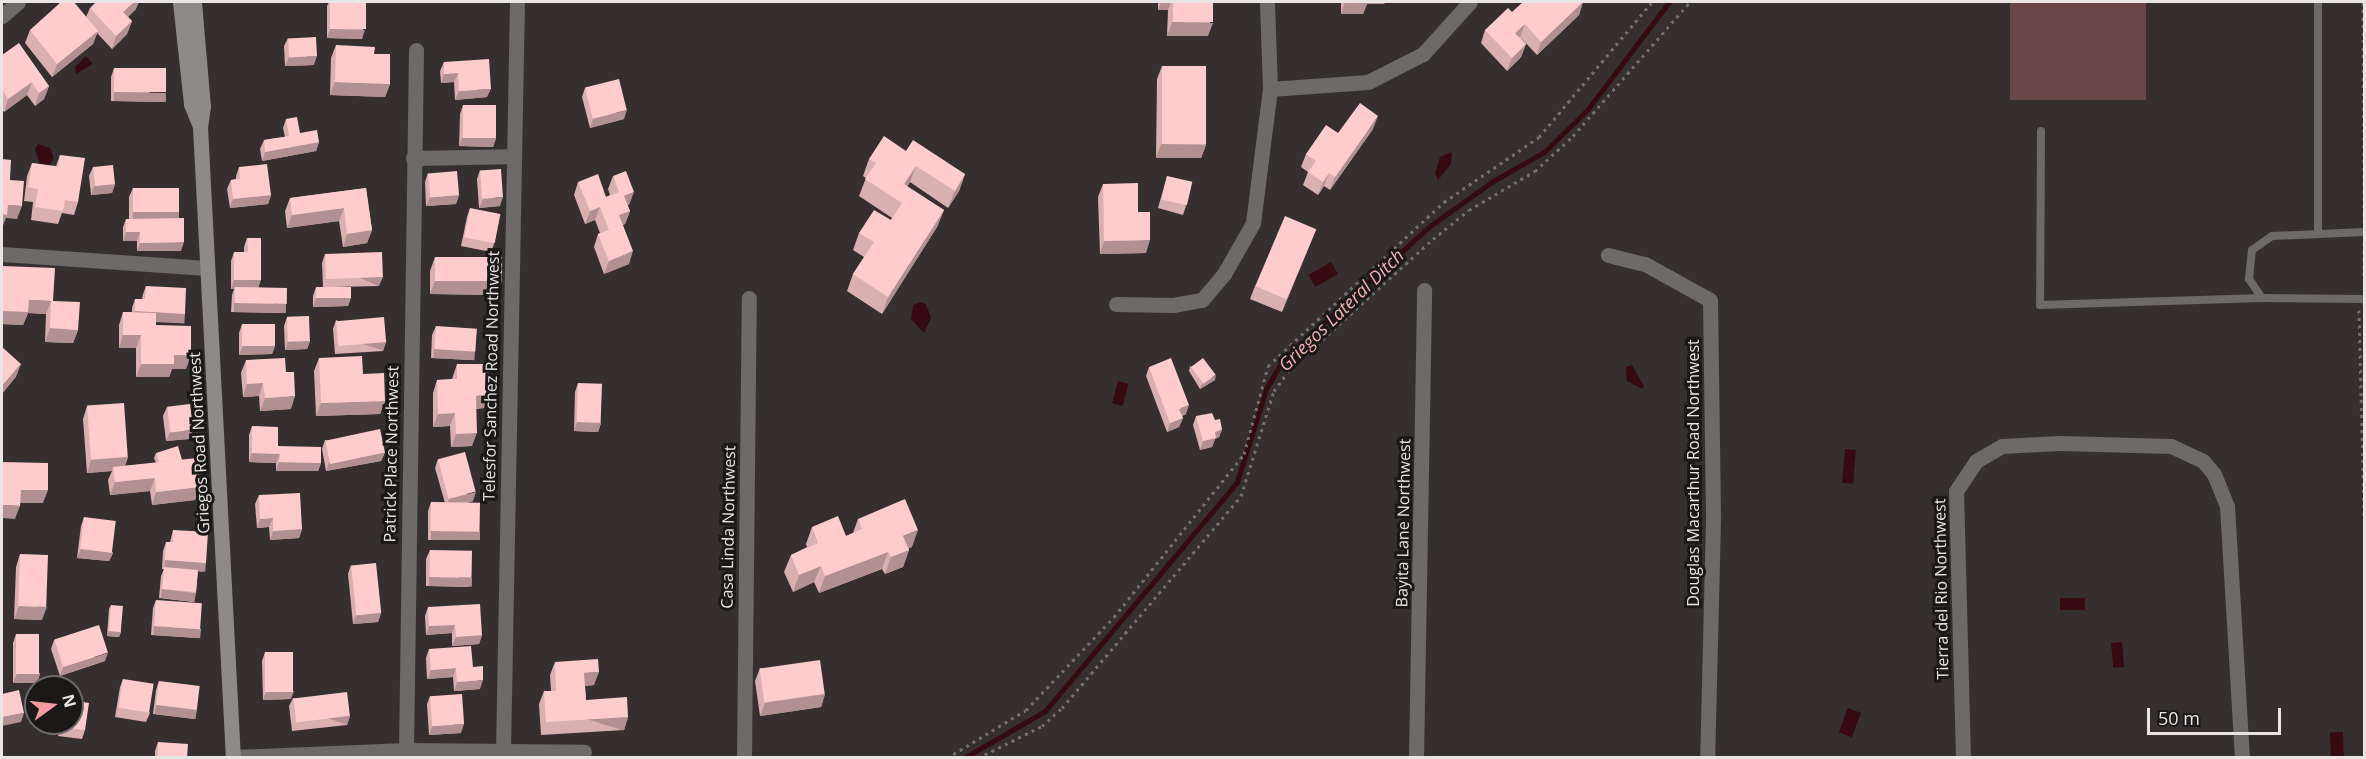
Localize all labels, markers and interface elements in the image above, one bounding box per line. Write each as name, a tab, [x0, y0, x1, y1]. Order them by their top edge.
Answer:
water label: Griegos Lateral Ditch	[1274, 245, 1408, 375]
street label: Telesfor Sanchez Road Northwest	[479, 251, 503, 501]
street label: Douglas Macarthur Road Northwest	[1683, 339, 1703, 607]
street label: Griegos Road Northwest	[185, 352, 213, 534]
street label: Patrick Place Northwest	[380, 365, 402, 543]
street label: Bayita Lane Northwest	[1392, 439, 1414, 607]
street label: Casa Linda Northwest	[717, 445, 739, 609]
street label: Tierra del Rio Northwest	[1930, 498, 1952, 680]
north arrow	[24, 675, 84, 735]
text: N	[57, 692, 82, 710]
scale bar	[2150, 696, 2284, 734]
text: 50 m	[2158, 706, 2200, 730]

